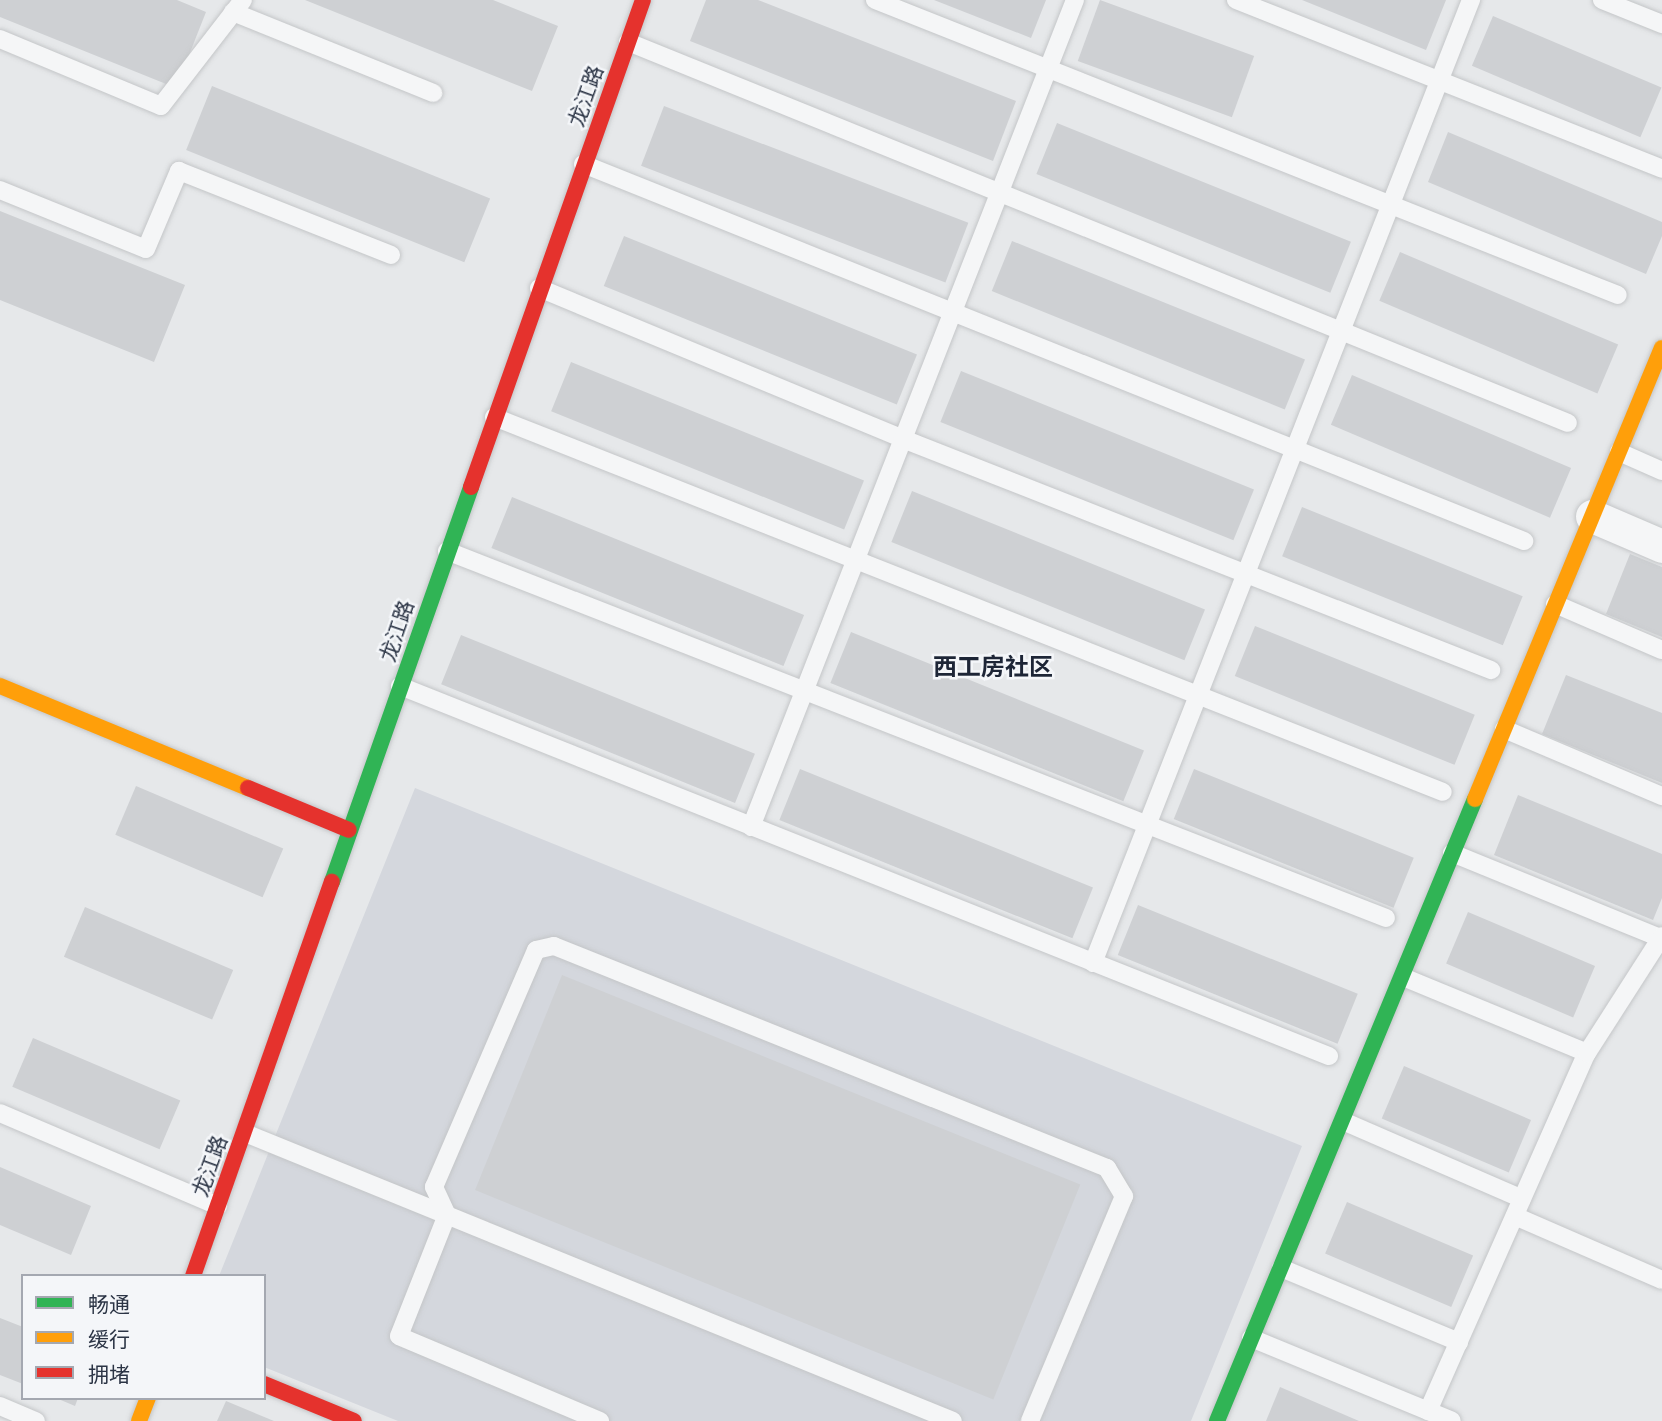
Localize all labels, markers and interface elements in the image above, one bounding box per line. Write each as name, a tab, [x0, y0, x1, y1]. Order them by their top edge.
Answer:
street label: 龙江路	[563, 62, 609, 130]
street label: 龙江路	[375, 597, 419, 665]
district label: 西工房社区	[933, 654, 1053, 682]
street label: 龙江路	[187, 1132, 233, 1200]
legend	[21, 1274, 266, 1400]
text: 畅通	[88, 1292, 130, 1318]
text: 缓行	[88, 1327, 130, 1353]
text: 拥堵	[88, 1362, 130, 1388]

